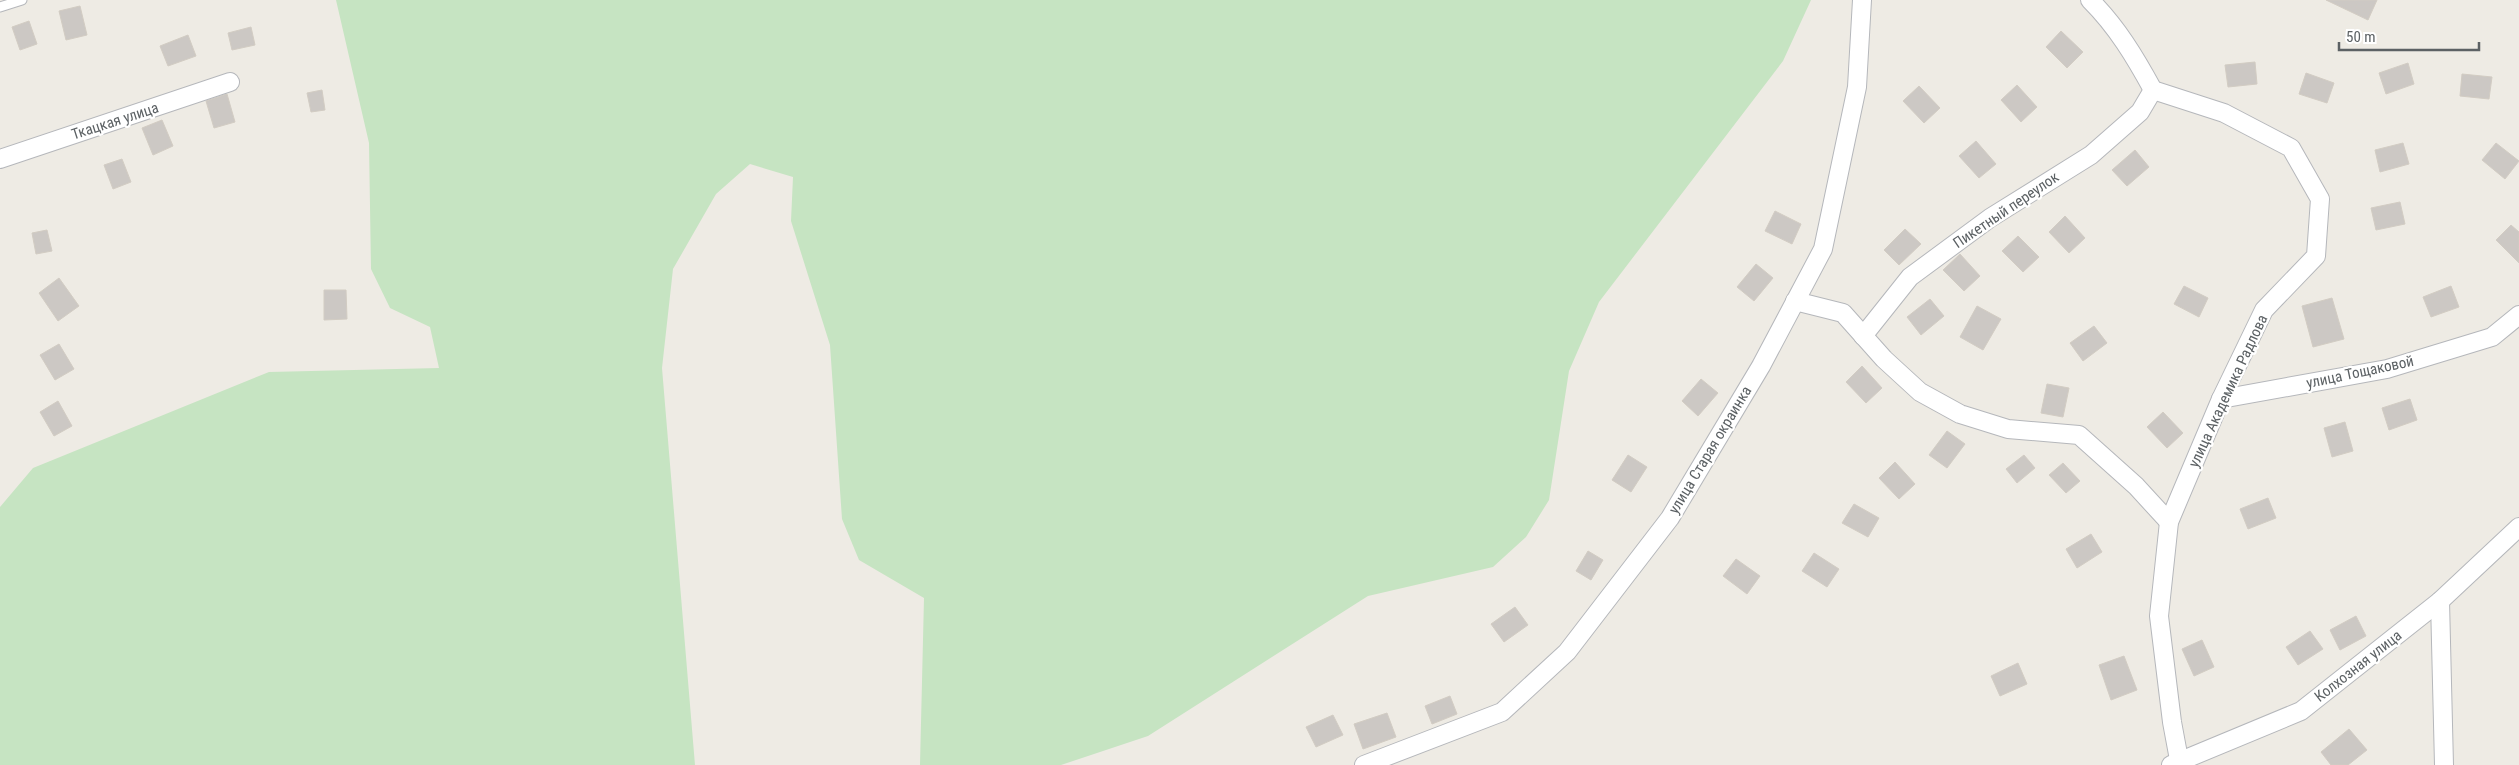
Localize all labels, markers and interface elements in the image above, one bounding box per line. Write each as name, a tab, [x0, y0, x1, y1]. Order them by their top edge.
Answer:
scale bar	[2339, 20, 2479, 52]
text: 50 m	[2346, 28, 2376, 46]
street label: Ткацкая улица	[69, 98, 161, 144]
street label: Пикетный переулок	[1950, 168, 2062, 252]
street label: улица Академика Радлова	[2185, 312, 2271, 470]
street label: улица Тощаковой	[2305, 352, 2415, 392]
street label: улица Старая окраинка	[1665, 383, 1755, 517]
street label: Колхозная улица	[2311, 626, 2405, 706]

